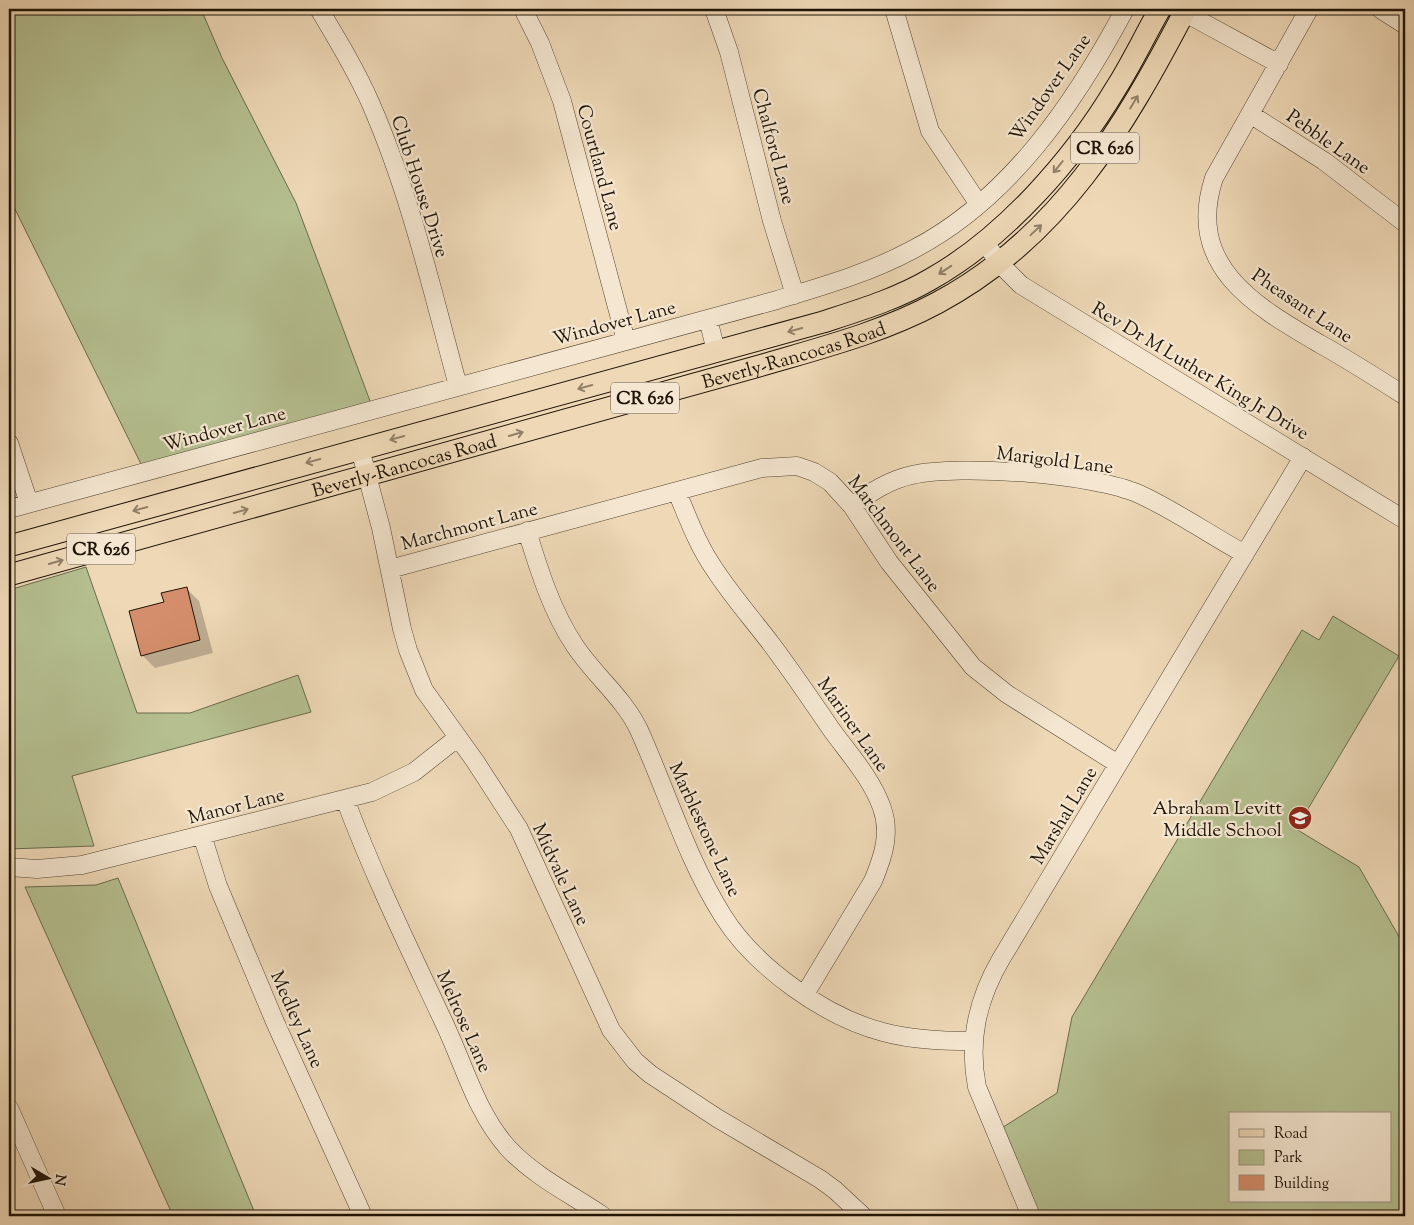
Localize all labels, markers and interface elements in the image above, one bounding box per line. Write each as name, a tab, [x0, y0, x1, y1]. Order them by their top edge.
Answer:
street label: Windover Lane	[1004, 29, 1098, 148]
street label: Chalford Lane	[744, 86, 801, 208]
one-way arrow	[1130, 96, 1140, 110]
street label: Courtland Lane	[569, 101, 628, 234]
street label: Pebble Lane	[1280, 104, 1375, 182]
street label: Club House Drive	[383, 112, 454, 261]
road number: CR 626	[1071, 132, 1139, 164]
one-way arrow	[1053, 160, 1064, 173]
one-way arrow	[1029, 224, 1042, 236]
street label: Pheasant Lane	[1245, 263, 1358, 351]
one-way arrow	[939, 266, 953, 276]
street label: Windover Lane	[550, 295, 679, 354]
street label: Rev Dr M Luther King Jr Drive	[1086, 296, 1314, 448]
street label: Beverly-Rancocas Road	[699, 316, 891, 397]
one-way arrow	[787, 325, 803, 335]
road number: CR 626	[611, 382, 679, 413]
one-way arrow	[577, 383, 593, 392]
street label: Windover Lane	[160, 401, 289, 460]
street label: Beverly-Rancocas Road	[309, 429, 500, 506]
one-way arrow	[508, 429, 524, 438]
one-way arrow	[389, 434, 405, 444]
street label: Marigold Lane	[995, 441, 1115, 482]
one-way arrow	[305, 457, 321, 467]
street label: Marchmont Lane	[840, 470, 946, 599]
street label: Marchmont Lane	[398, 496, 541, 559]
one-way arrow	[132, 504, 148, 514]
one-way arrow	[232, 505, 248, 515]
road number: CR 626	[67, 534, 135, 564]
one-way arrow	[47, 557, 63, 566]
street label: Mariner Lane	[809, 673, 895, 778]
street label: Marblestone Lane	[661, 758, 747, 902]
street label: Marshal Lane	[1025, 762, 1105, 870]
street label: Manor Lane	[185, 782, 288, 832]
place label: Abraham Levitt Middle School	[1153, 796, 1282, 845]
school or university icon: Abraham Levitt Middle School	[1287, 805, 1313, 831]
street label: Midvale Lane	[524, 819, 595, 931]
street label: Medley Lane	[262, 967, 329, 1073]
street label: Melrose Lane	[428, 967, 497, 1077]
legend	[1229, 1112, 1392, 1202]
text: Road	[1274, 1124, 1308, 1145]
text: Park	[1274, 1148, 1303, 1169]
north arrow	[22, 1152, 72, 1202]
text: N	[48, 1173, 70, 1187]
text: Building	[1274, 1174, 1329, 1195]

